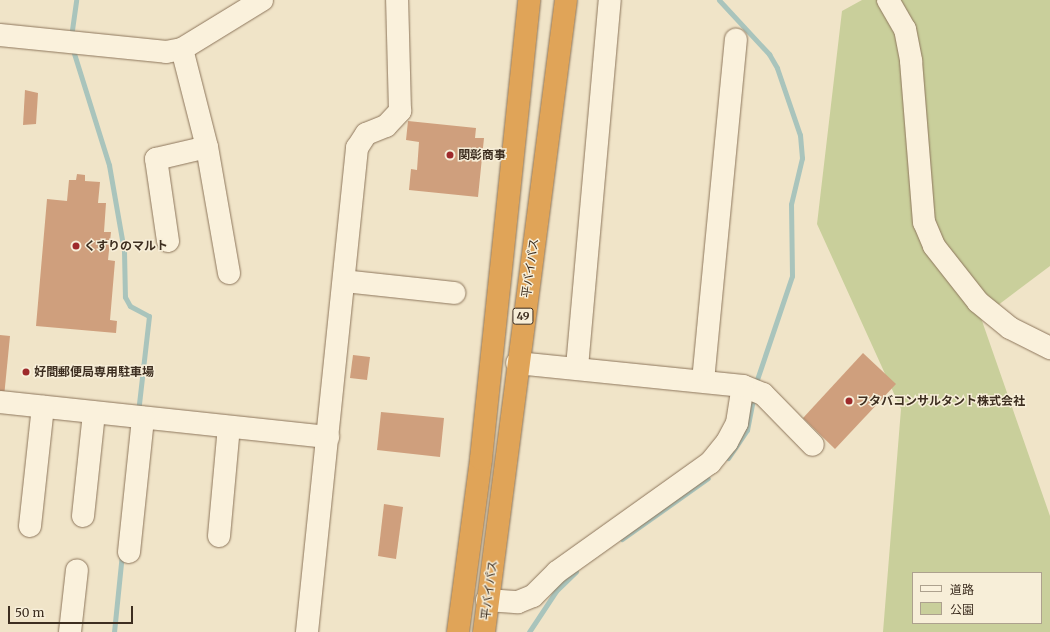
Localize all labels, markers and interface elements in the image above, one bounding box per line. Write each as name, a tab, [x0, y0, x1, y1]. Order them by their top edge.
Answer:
place label: 関彰商事	[458, 148, 506, 162]
marker: 関彰商事	[445, 150, 455, 160]
street label: 平バイパス	[519, 237, 541, 299]
place label: くすりのマルト	[84, 239, 168, 253]
marker: くすりのマルト	[71, 241, 81, 251]
road number: 49	[512, 307, 534, 325]
place label: 好間郵便局専用駐車場	[34, 365, 154, 379]
marker: 好間郵便局専用駐車場	[21, 367, 31, 377]
place label: フタバコンサルタント株式会社	[857, 394, 1025, 408]
marker: フタバコンサルタント株式会社	[844, 396, 854, 406]
street label: 平バイパス	[478, 559, 500, 621]
legend	[912, 572, 1042, 624]
text: 道路	[950, 582, 974, 597]
scale bar	[10, 598, 135, 624]
text: 公園	[950, 602, 974, 617]
text: 50 m	[15, 605, 44, 620]

